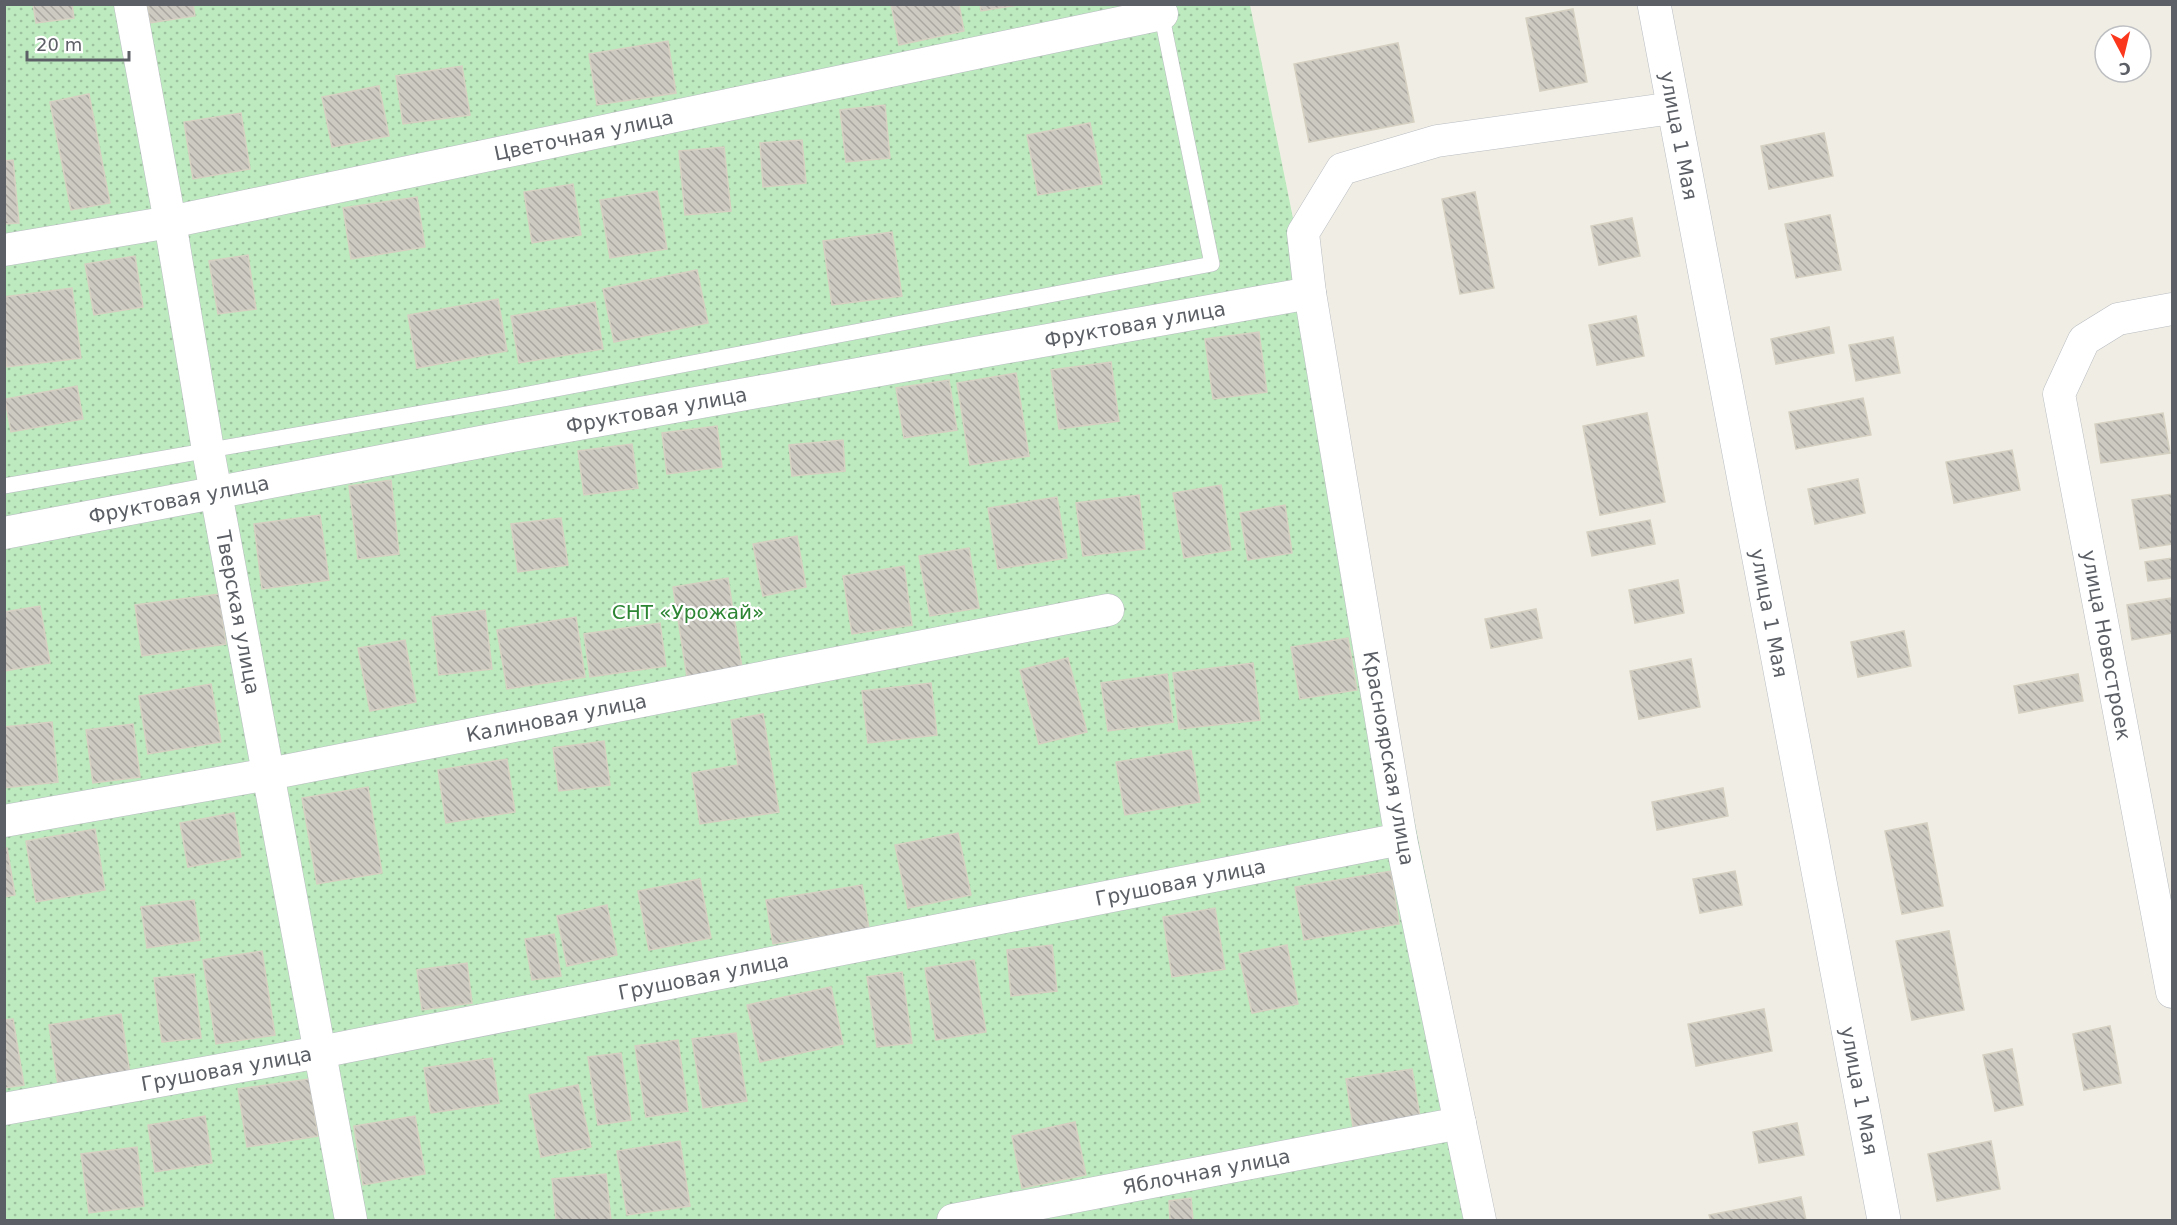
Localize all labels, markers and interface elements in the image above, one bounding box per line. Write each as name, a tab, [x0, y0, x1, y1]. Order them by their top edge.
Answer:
scale bar	[27, 24, 129, 62]
north arrow	[2093, 24, 2153, 84]
text: 20 m	[36, 34, 82, 55]
text: С	[2118, 58, 2132, 79]
street label: улица 1 Мая	[1655, 69, 1703, 202]
street label: Цветочная улица	[492, 105, 675, 166]
street label: Фруктовая улица	[1042, 296, 1227, 352]
street label: Фруктовая улица	[564, 382, 749, 438]
street label: Фруктовая улица	[86, 471, 271, 529]
street label: Тверская улица	[211, 528, 265, 696]
street label: улица 1 Мая	[1745, 547, 1793, 680]
street label: улица Новостроек	[2077, 548, 2136, 742]
park label: СНТ «Урожай»	[612, 600, 764, 624]
street label: Красноярская улица	[1358, 649, 1420, 867]
street label: Калиновая улица	[464, 688, 649, 747]
street label: Грушовая улица	[1093, 854, 1268, 911]
street label: Грушовая улица	[616, 948, 791, 1005]
street label: улица 1 Мая	[1836, 1024, 1883, 1157]
street label: Грушовая улица	[139, 1042, 314, 1096]
street label: Яблочная улица	[1120, 1144, 1292, 1199]

